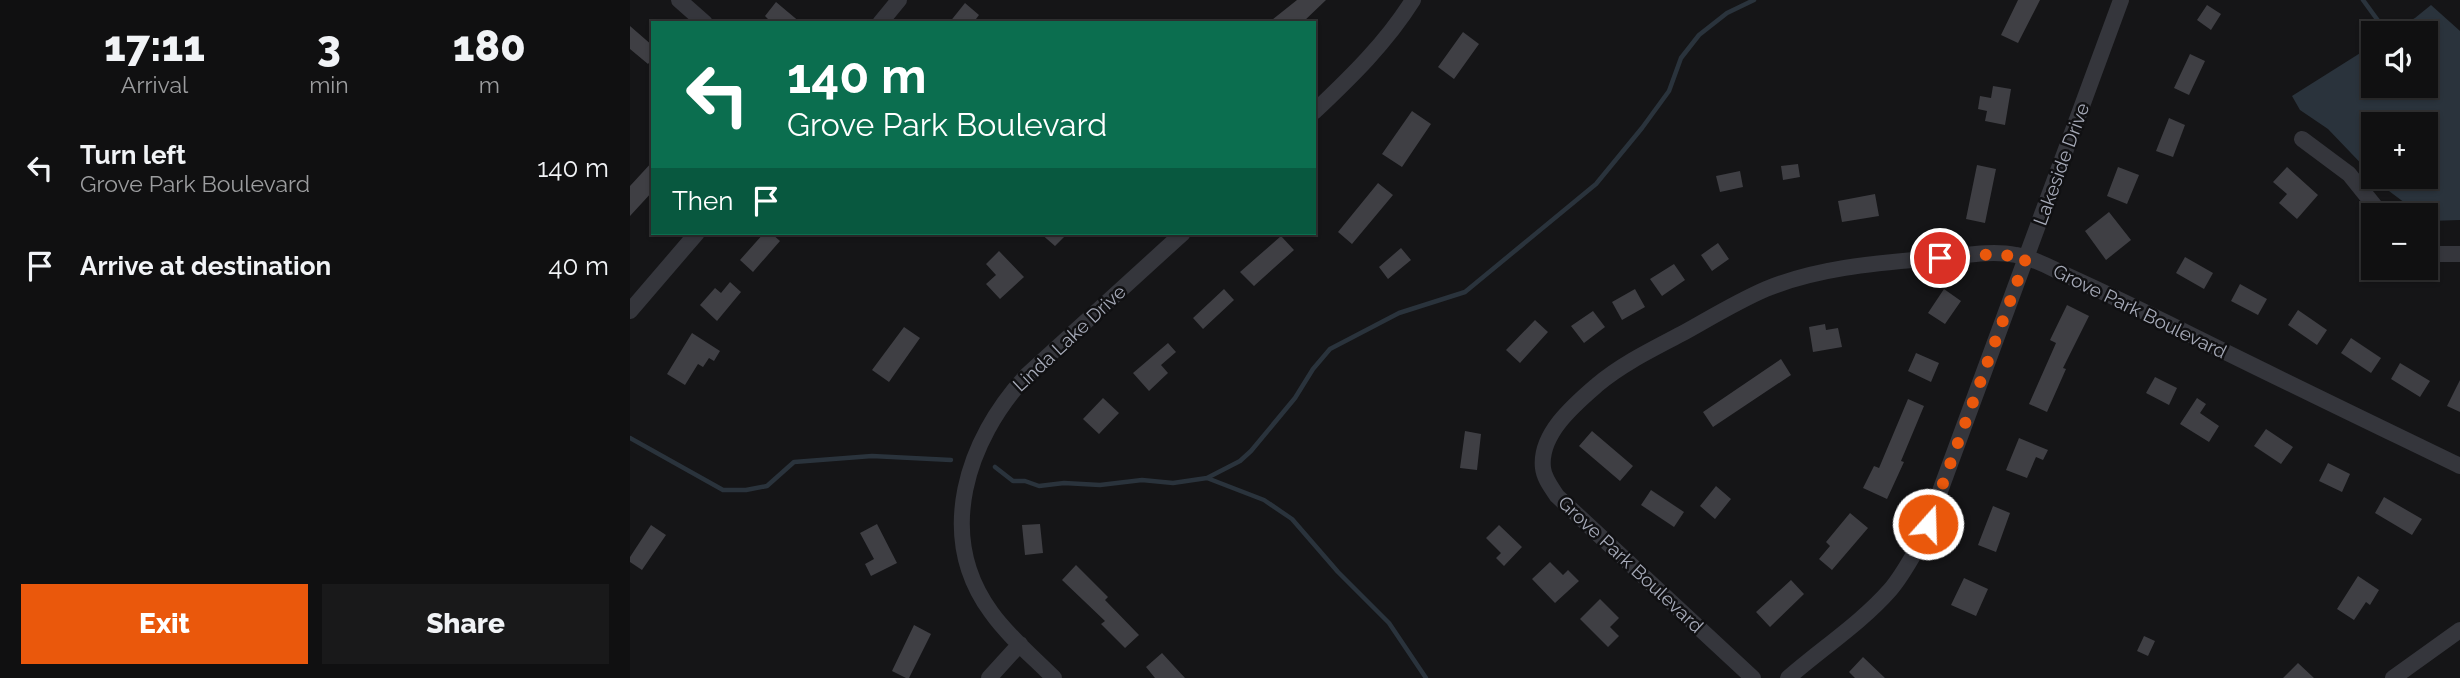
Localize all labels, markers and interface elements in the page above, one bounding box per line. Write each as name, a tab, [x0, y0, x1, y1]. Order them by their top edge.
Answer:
map controls	[2361, 21, 2438, 280]
button: sound	[2361, 21, 2438, 98]
text: 17:11	[104, 22, 205, 71]
text: 3	[317, 22, 341, 71]
text: 180	[453, 22, 526, 71]
text: 140 m	[787, 47, 927, 104]
icon: left	[672, 49, 763, 140]
text: Arrival	[121, 71, 188, 98]
text: min	[309, 71, 349, 98]
text: m	[479, 71, 500, 98]
street label: Lakeside Drive	[2029, 100, 2093, 228]
text: Grove Park Boulevard	[787, 106, 1107, 143]
button: +	[2361, 112, 2438, 189]
text: Turn left	[80, 140, 186, 170]
icon: left	[21, 149, 59, 187]
text: 140 m	[537, 153, 609, 183]
text: Grove Park Boulevard	[80, 170, 310, 197]
icon: arrive	[747, 182, 785, 220]
text: Then	[672, 186, 733, 216]
button: −	[2361, 203, 2438, 280]
pin	[1910, 228, 1970, 288]
icon: arrive	[1921, 239, 1959, 277]
icon: arrive	[21, 247, 59, 285]
text: Arrive at destination	[80, 251, 331, 281]
text: 40 m	[548, 251, 609, 281]
street label: Grove Park Boulevard	[2050, 259, 2230, 363]
street label: Linda Lake Drive	[1008, 280, 1130, 396]
position arrow	[1891, 487, 1965, 561]
street label: Grove Park Boulevard	[1554, 491, 1708, 637]
button: Exit	[21, 584, 308, 664]
button: Share	[322, 584, 609, 664]

